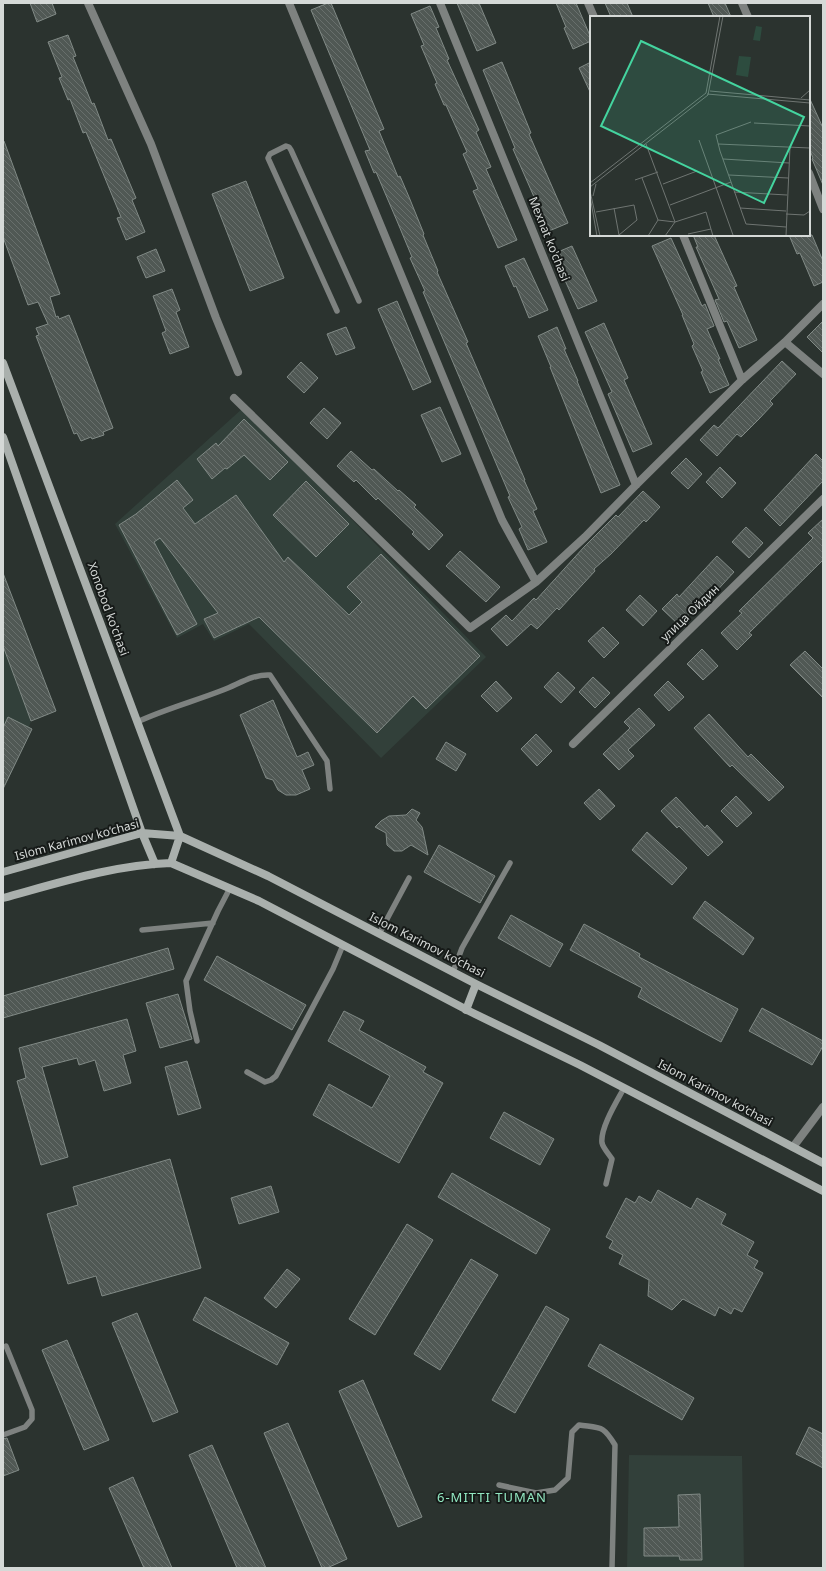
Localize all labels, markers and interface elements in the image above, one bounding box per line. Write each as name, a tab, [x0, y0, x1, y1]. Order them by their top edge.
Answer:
inset map	[590, 16, 810, 236]
street label: Mexnat ko'chasi	[525, 194, 574, 284]
street label: Xonobod ko'chasi	[84, 560, 133, 658]
street label: улица Ойдин	[656, 580, 723, 645]
street label: Islom Karimov ko‘chasi	[13, 815, 141, 864]
street label: Islom Karimov ko‘chasi	[366, 908, 488, 981]
street label: Islom Karimov ko‘chasi	[655, 1055, 776, 1130]
district label: 6-MITTI TUMAN	[437, 1488, 547, 1506]

